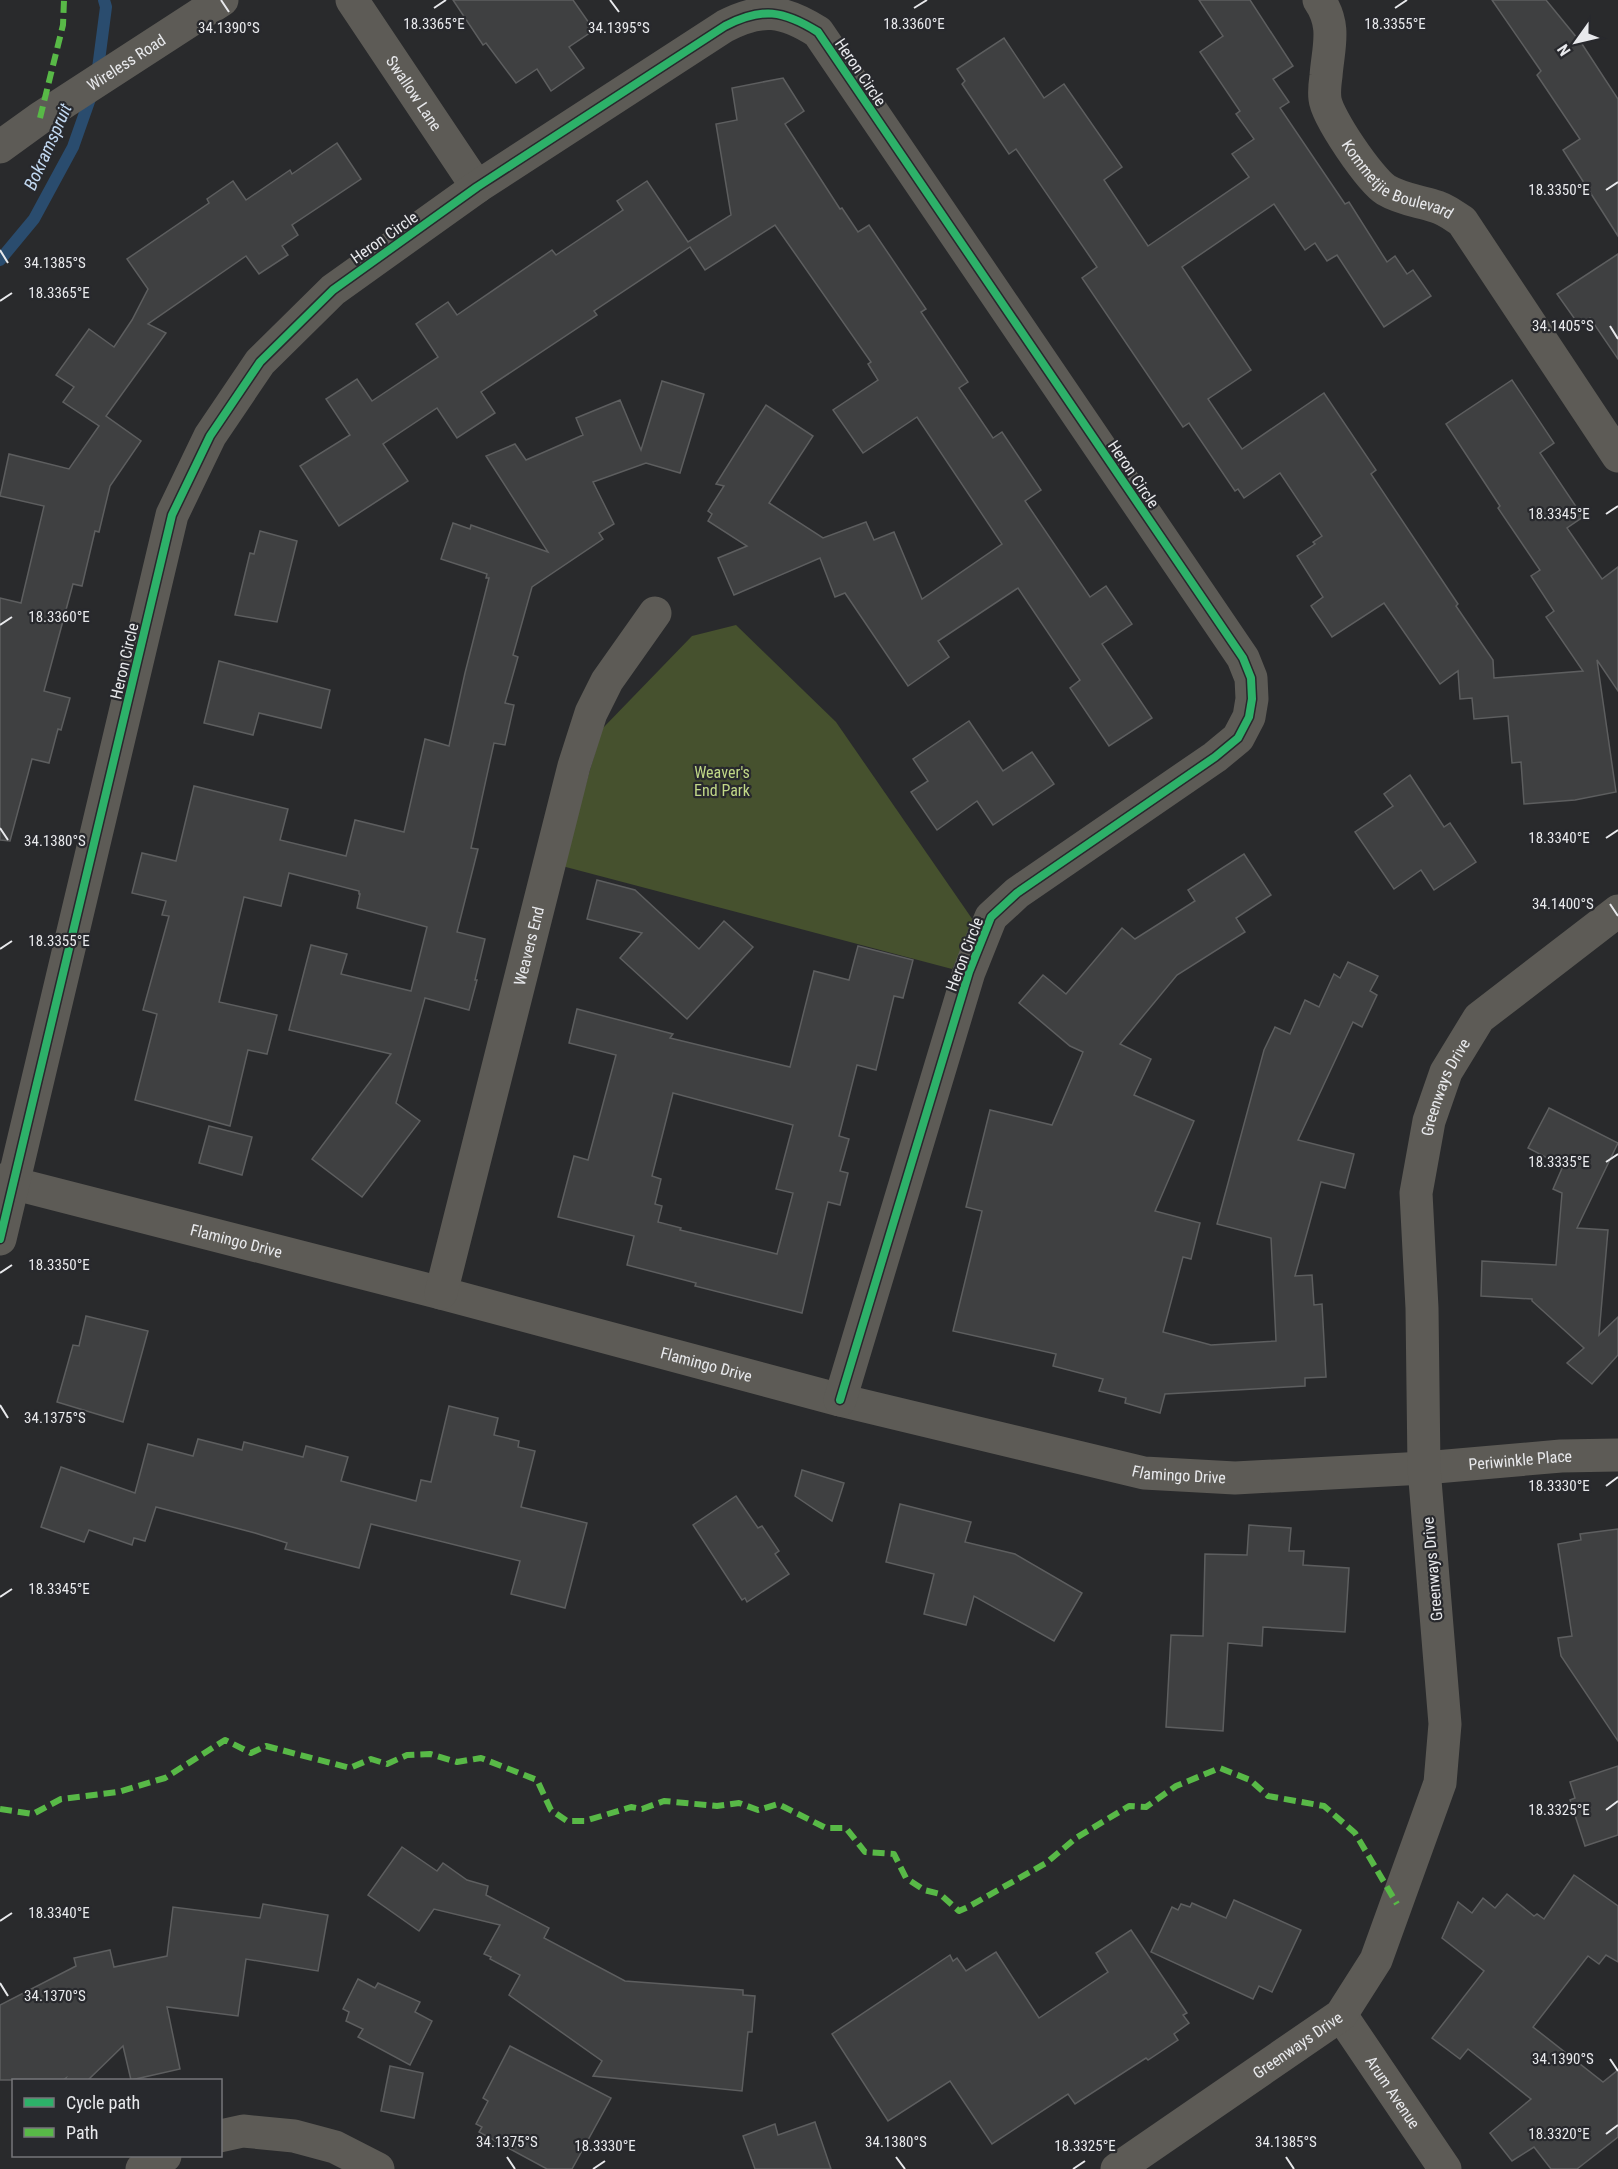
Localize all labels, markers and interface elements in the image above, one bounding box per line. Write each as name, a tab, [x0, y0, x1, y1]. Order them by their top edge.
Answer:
north arrow	[1546, 12, 1606, 72]
text: 18.3365°E	[403, 15, 465, 33]
text: 18.3360°E	[883, 15, 945, 33]
text: 18.3355°E	[1364, 15, 1426, 33]
text: 34.1390°S	[198, 19, 260, 37]
text: 34.1395°S	[588, 19, 650, 37]
street label: Wireless Road	[84, 30, 169, 95]
street label: Heron Circle	[831, 35, 890, 110]
text: N	[1553, 41, 1575, 59]
street label: Swallow Lane	[382, 52, 446, 135]
water label: Bokramspruit	[19, 100, 76, 193]
street label: Kommetjie Boulevard	[1338, 136, 1457, 223]
text: 18.3350°E	[1528, 181, 1590, 199]
street label: Heron Circle	[347, 207, 422, 267]
text: 34.1385°S	[24, 254, 86, 272]
text: 18.3365°E	[28, 284, 90, 302]
text: 34.1405°S	[1532, 317, 1594, 335]
street label: Heron Circle	[1104, 437, 1163, 512]
text: 18.3345°E	[1528, 505, 1590, 523]
text: 18.3360°E	[28, 608, 90, 626]
street label: Heron Circle	[106, 621, 142, 701]
park label: Weaver's End Park	[694, 763, 751, 800]
text: 18.3340°E	[1528, 829, 1590, 847]
text: 34.1380°S	[24, 832, 86, 850]
text: 34.1400°S	[1532, 895, 1594, 913]
street label: Weavers End	[510, 905, 548, 987]
street label: Heron Circle	[942, 915, 987, 994]
text: 18.3355°E	[28, 932, 90, 950]
street label: Greenways Drive	[1417, 1035, 1474, 1137]
text: 18.3335°E	[1528, 1153, 1590, 1171]
street label: Flamingo Drive	[188, 1220, 284, 1262]
text: 18.3350°E	[28, 1256, 90, 1274]
street label: Flamingo Drive	[658, 1343, 754, 1386]
text: 34.1375°S	[24, 1409, 86, 1427]
street label: Periwinkle Place	[1468, 1447, 1572, 1474]
street label: Flamingo Drive	[1130, 1461, 1226, 1487]
text: 18.3330°E	[1528, 1477, 1590, 1495]
street label: Greenways Drive	[1418, 1516, 1447, 1622]
text: 18.3345°E	[28, 1580, 90, 1598]
text: 18.3325°E	[1528, 1801, 1590, 1819]
text: 18.3340°E	[28, 1904, 90, 1922]
text: 34.1370°S	[24, 1987, 86, 2005]
street label: Greenways Drive	[1249, 2008, 1346, 2083]
text: 34.1390°S	[1532, 2050, 1594, 2068]
street label: Arum Avenue	[1361, 2052, 1424, 2132]
legend	[12, 2079, 222, 2157]
text: Cycle path	[66, 2092, 140, 2113]
text: Path	[66, 2122, 99, 2143]
text: 18.3320°E	[1528, 2125, 1590, 2143]
text: 34.1375°S	[476, 2133, 538, 2151]
text: 34.1380°S	[865, 2133, 927, 2151]
text: 34.1385°S	[1255, 2133, 1317, 2151]
text: 18.3330°E	[574, 2137, 636, 2155]
text: 18.3325°E	[1054, 2137, 1116, 2155]

